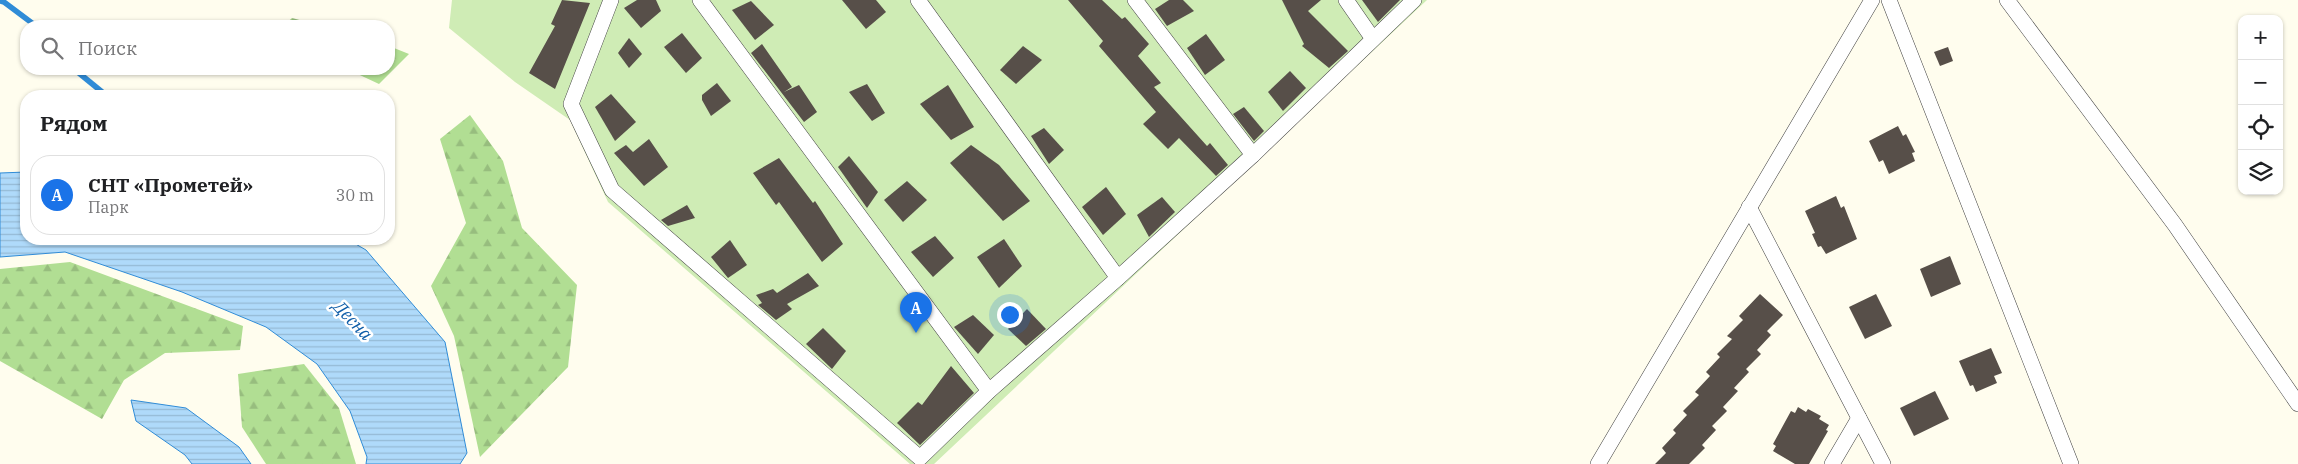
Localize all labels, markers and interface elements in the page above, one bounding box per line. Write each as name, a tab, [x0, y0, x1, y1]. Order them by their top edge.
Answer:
map controls	[2238, 15, 2283, 195]
button: +	[2238, 15, 2283, 60]
search box	[20, 20, 395, 75]
icon: search	[38, 34, 66, 62]
text: Поиск	[78, 36, 137, 60]
button: −	[2238, 60, 2283, 105]
button: locate	[2238, 105, 2283, 150]
text: Рядом	[40, 109, 108, 137]
button: layers	[2238, 150, 2283, 195]
text: СНТ «Прометей»	[88, 173, 253, 197]
text: A	[51, 185, 63, 205]
text: 30 m	[336, 185, 374, 205]
text: Парк	[88, 197, 128, 217]
pin: A	[900, 292, 932, 333]
water label: Десна	[327, 294, 378, 345]
your location	[997, 302, 1023, 328]

